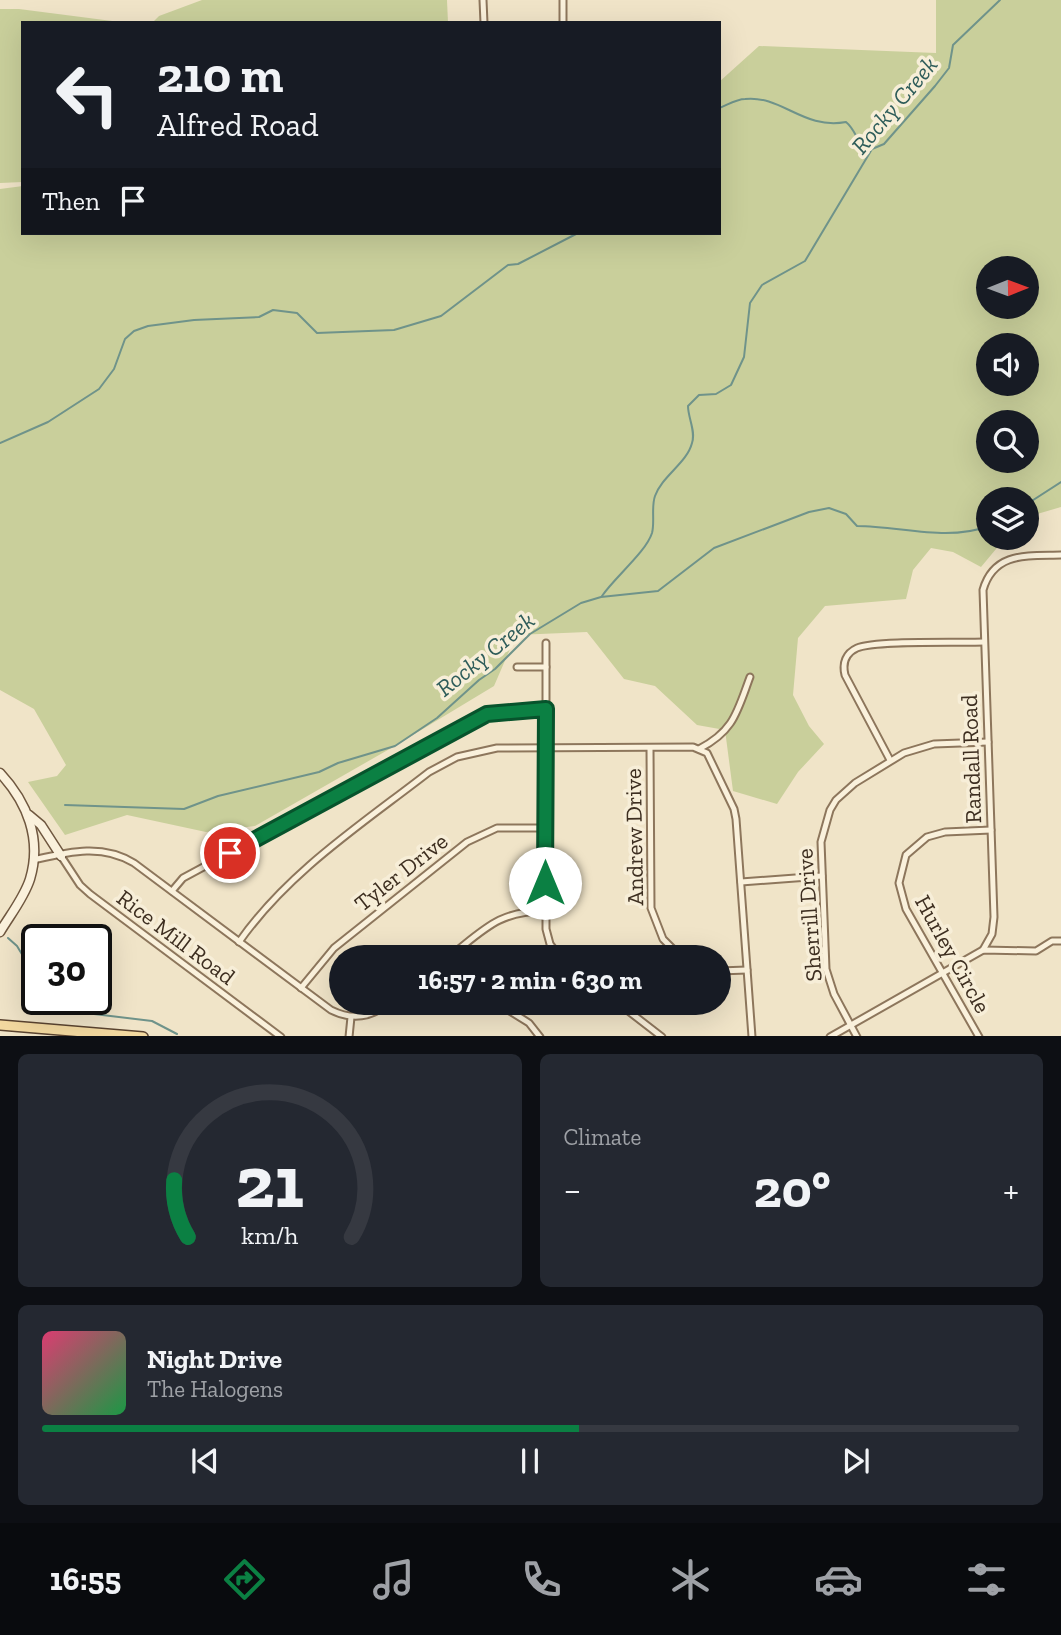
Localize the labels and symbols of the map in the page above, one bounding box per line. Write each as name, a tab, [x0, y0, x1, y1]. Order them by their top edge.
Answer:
water label: Rocky Creek	[845, 50, 943, 160]
north arrow	[976, 256, 1040, 318]
water label: Rocky Creek	[430, 605, 540, 703]
street label: Randall Road	[955, 694, 987, 824]
street label: Andrew Drive	[619, 768, 649, 906]
pin	[200, 823, 260, 883]
street label: Tyler Drive	[349, 827, 453, 917]
position arrow	[508, 846, 582, 920]
street label: Sherrill Drive	[790, 848, 828, 982]
street label: Rice Mill Road	[111, 883, 241, 991]
street label: Hurley Circle	[909, 890, 997, 1018]
speed limit sign: 30	[21, 924, 112, 1015]

